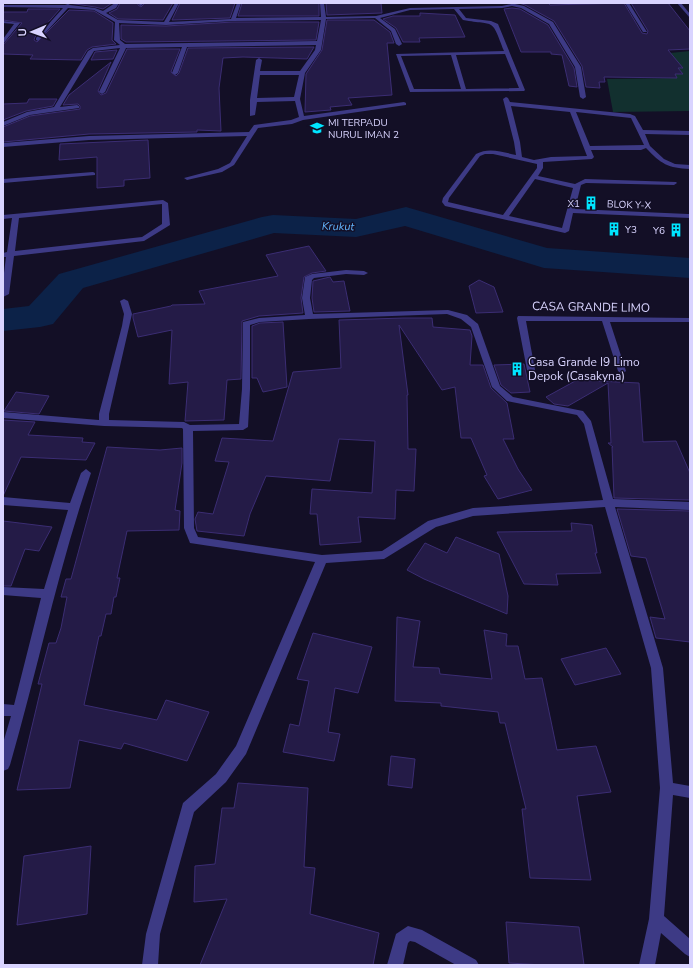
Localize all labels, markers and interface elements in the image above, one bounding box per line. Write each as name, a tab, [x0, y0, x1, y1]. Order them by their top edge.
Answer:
north arrow	[12, 12, 52, 52]
text: U	[15, 28, 30, 37]
place label: MI TERPADU NURUL IMAN 2	[328, 116, 399, 142]
school or university icon: MI TERPADU NURUL IMAN 2	[309, 120, 325, 136]
building icon: X1	[583, 195, 599, 211]
place label: X1	[568, 197, 580, 211]
street label: BLOK Y-X	[607, 197, 652, 213]
water label: Krukut	[322, 219, 356, 234]
building icon: Y3	[606, 221, 622, 237]
building icon: Y6	[668, 222, 684, 238]
place label: Y3	[624, 223, 637, 237]
place label: Y6	[652, 224, 665, 238]
street label: CASA GRANDE LIMO	[532, 298, 650, 316]
place label: Casa Grande I9 Limo Depok (Casakyna)	[528, 354, 640, 384]
building icon: Casa Grande I9 Limo Depok (Casakyna)	[509, 361, 525, 377]

